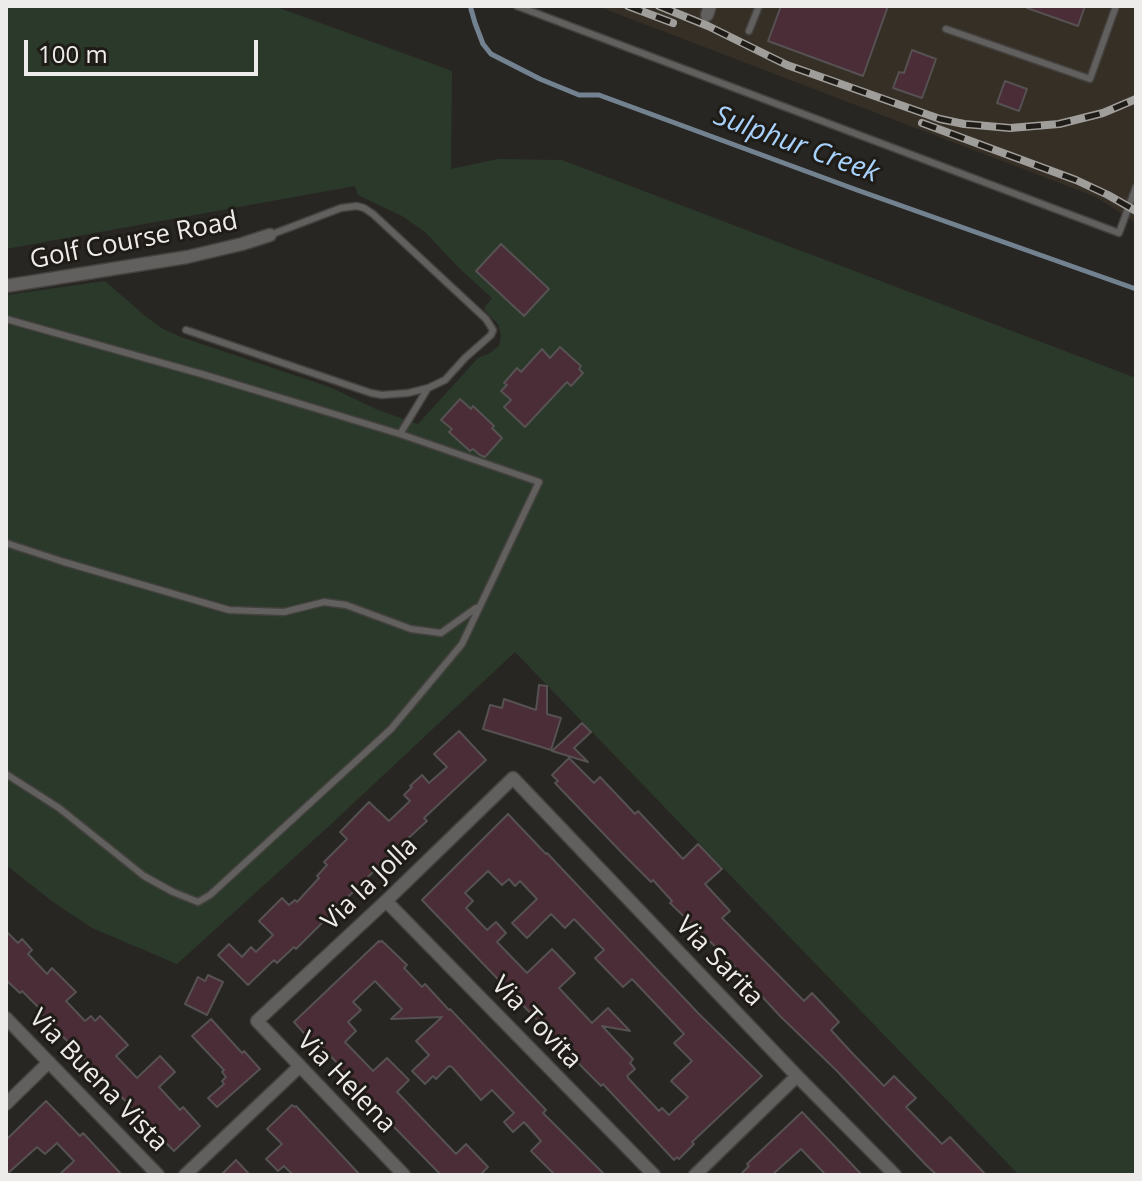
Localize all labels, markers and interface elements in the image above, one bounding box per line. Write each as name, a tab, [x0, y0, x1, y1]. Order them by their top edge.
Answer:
scale bar	[28, 24, 262, 74]
text: 100 m	[38, 37, 108, 70]
water label: Sulphur Creek	[709, 100, 883, 190]
street label: Golf Course Road	[27, 206, 241, 276]
street label: Via la Jolla	[316, 831, 424, 937]
street label: Via Sarita	[669, 911, 769, 1013]
street label: Via Tovita	[484, 970, 588, 1076]
street label: Via Buena Vista	[22, 1003, 174, 1159]
street label: Via Helena	[290, 1026, 402, 1140]

